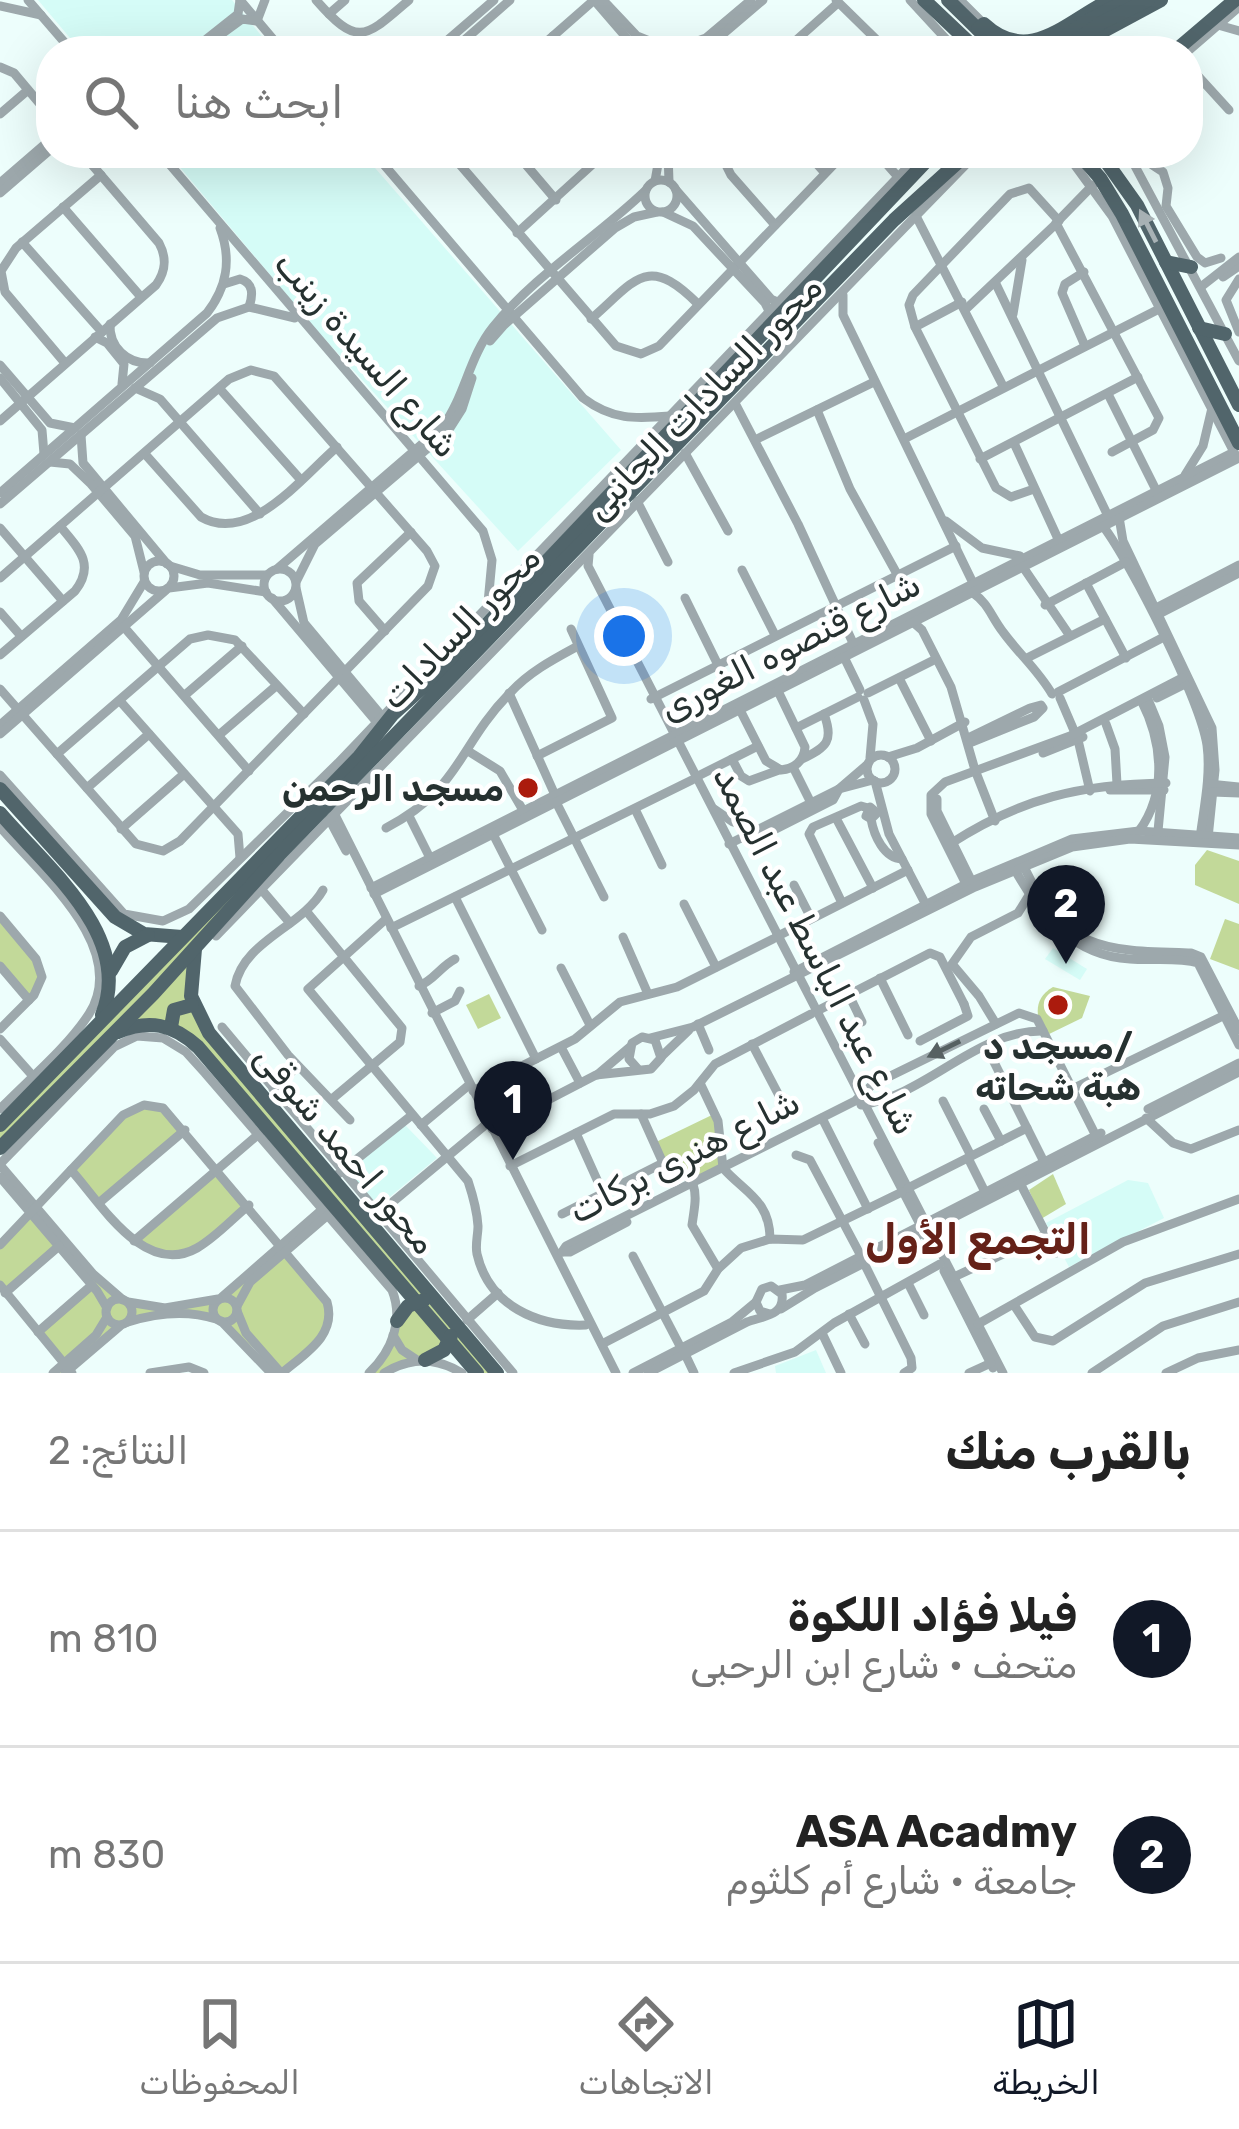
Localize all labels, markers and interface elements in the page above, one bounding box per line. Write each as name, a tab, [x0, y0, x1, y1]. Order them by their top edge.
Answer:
search box	[36, 36, 1203, 168]
icon: search	[78, 69, 144, 135]
text: ابحث هنا	[174, 76, 344, 129]
one-way arrow	[1138, 208, 1158, 243]
street label: شارع السيدة زينب	[263, 242, 468, 469]
street label: محور السادات الجانبى	[575, 266, 831, 528]
street label: محور السادات	[371, 536, 549, 718]
street label: شارع قنصوه الغورى	[653, 562, 929, 734]
your location	[594, 606, 654, 666]
street label: شارع عبد الباسط عبد الصمد	[701, 758, 928, 1144]
place label: مسجد الرحمن	[282, 767, 504, 810]
marker: مسجد الرحمن	[515, 775, 541, 801]
pin: 2	[1027, 865, 1105, 964]
marker: مسجد د/ هبة شحاته	[1045, 992, 1071, 1018]
place label: مسجد د/ هبة شحاته	[975, 1025, 1141, 1109]
street label: محور احمد شوقى	[246, 1035, 446, 1263]
one-way arrow	[927, 1039, 961, 1059]
pin: 1	[474, 1061, 552, 1160]
street label: شارع هنرى بركات	[561, 1079, 808, 1236]
district label: التجمع الأول	[865, 1215, 1091, 1270]
text: بالقرب منك	[945, 1421, 1191, 1482]
text: النتائج: 2	[48, 1428, 188, 1474]
text: فيلا فؤاد اللكوة	[787, 1589, 1077, 1642]
text: 810 m	[48, 1616, 159, 1662]
text: 1	[1142, 1616, 1162, 1662]
text: متحف · شارع ابن الرحبى	[690, 1642, 1077, 1688]
text: ASA Acadmy	[796, 1805, 1077, 1858]
text: 830 m	[48, 1832, 165, 1878]
text: 2	[1139, 1832, 1165, 1878]
text: جامعة · شارع أم كلثوم	[726, 1858, 1077, 1904]
tab: المحفوظات	[139, 1991, 300, 2102]
tab: الاتجاهات	[578, 1991, 714, 2102]
tab: الخريطة	[992, 1991, 1100, 2102]

